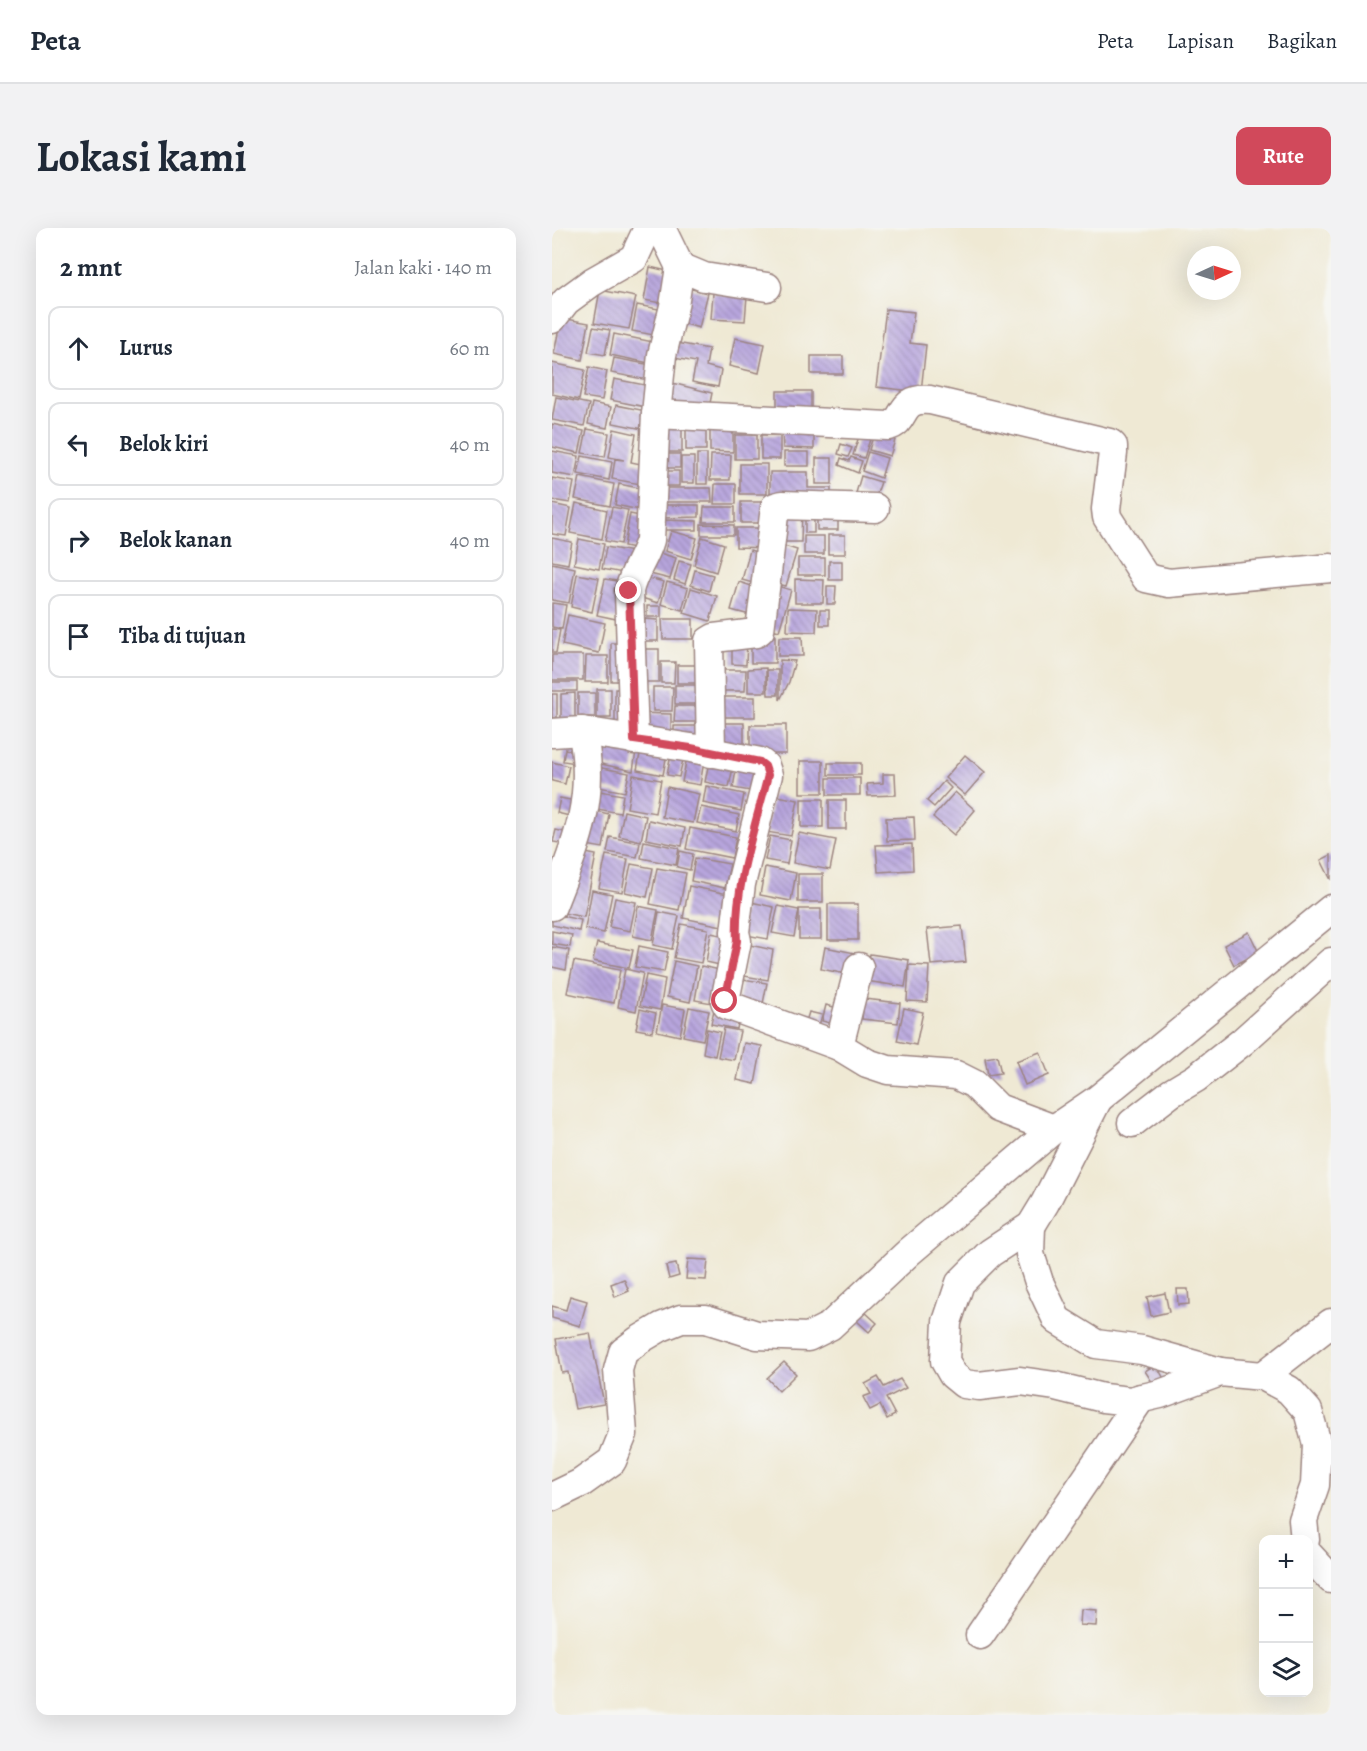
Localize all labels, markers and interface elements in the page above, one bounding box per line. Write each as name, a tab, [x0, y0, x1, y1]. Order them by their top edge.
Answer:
text: Peta	[30, 22, 81, 60]
text: Peta	[1097, 27, 1134, 55]
text: Lapisan	[1167, 27, 1234, 55]
text: Bagikan	[1267, 27, 1337, 55]
button: Rute	[1236, 127, 1331, 185]
text: Lokasi kami	[36, 128, 247, 185]
north arrow	[1187, 246, 1241, 300]
text: 2 mnt	[60, 250, 122, 285]
text: Jalan kaki · 140 m	[354, 254, 492, 281]
icon: ahead	[62, 332, 95, 365]
text: Lurus	[119, 333, 173, 363]
text: 60 m	[450, 335, 490, 362]
icon: left	[62, 428, 95, 461]
text: Belok kiri	[119, 429, 208, 459]
text: 40 m	[450, 431, 490, 458]
icon: right	[62, 524, 95, 557]
text: Belok kanan	[119, 525, 232, 555]
text: 40 m	[450, 527, 490, 554]
route end	[615, 577, 641, 603]
icon: arrive	[62, 620, 95, 653]
text: Tiba di tujuan	[119, 621, 246, 651]
route start	[711, 987, 737, 1013]
map controls	[1259, 1535, 1313, 1697]
button: +	[1259, 1535, 1313, 1589]
button: −	[1259, 1589, 1313, 1643]
button: layers	[1259, 1643, 1313, 1697]

